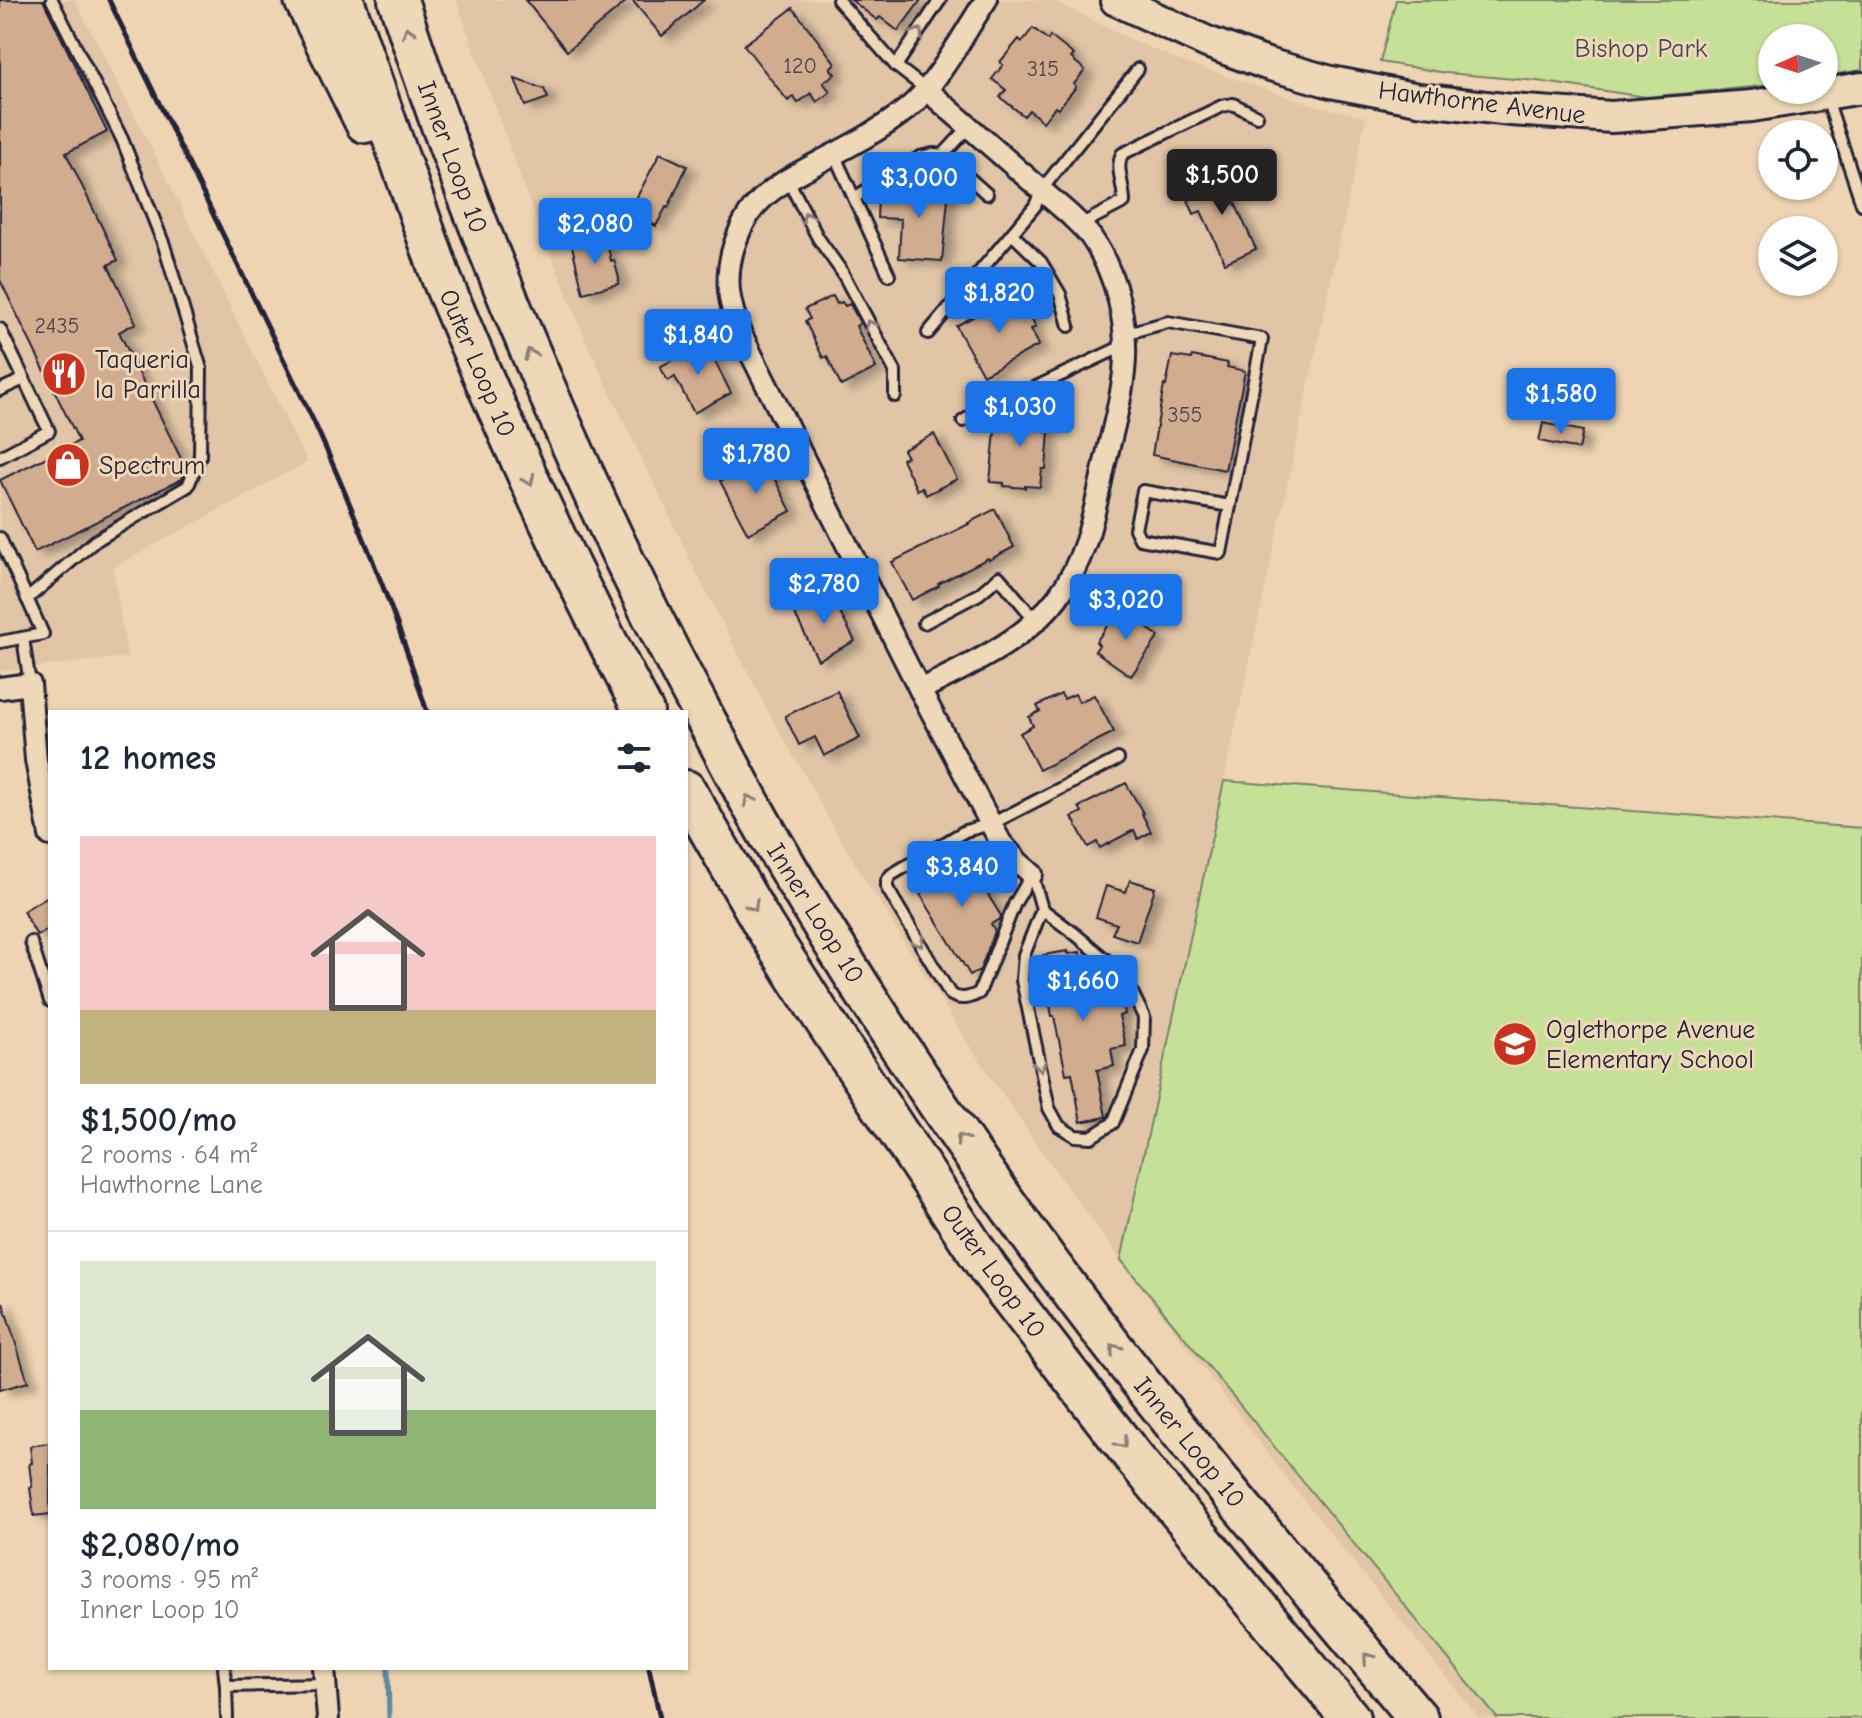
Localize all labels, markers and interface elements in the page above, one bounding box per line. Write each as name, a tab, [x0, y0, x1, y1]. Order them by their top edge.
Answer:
north arrow	[1758, 24, 1838, 104]
map controls	[1758, 24, 1838, 296]
one-way arrow	[401, 26, 417, 39]
one-way arrow	[908, 27, 923, 42]
park label: Bishop Park	[1575, 34, 1708, 64]
house number: 120	[783, 53, 817, 79]
house number: 315	[1027, 56, 1059, 82]
street label: Hawthorne Avenue	[1377, 75, 1587, 131]
street label: Inner Loop 10	[411, 77, 493, 237]
button: locate	[1758, 120, 1838, 200]
pin: $1,500	[1157, 149, 1287, 217]
pin: $3,000	[854, 152, 984, 220]
text: $1,500	[1185, 160, 1259, 190]
text: $3,000	[880, 163, 958, 193]
pin: $2,080	[530, 198, 660, 266]
text: $2,080	[557, 209, 633, 239]
one-way arrow	[802, 211, 817, 226]
button: layers	[1758, 216, 1838, 296]
pin: $1,820	[934, 267, 1064, 335]
text: $1,820	[963, 278, 1035, 308]
street label: Outer Loop 10	[433, 285, 522, 442]
pin: $1,840	[633, 309, 763, 377]
house number: 2435	[34, 313, 80, 339]
one-way arrow	[865, 318, 880, 333]
text: $1,840	[662, 320, 734, 350]
place label: Taqueria la Parrilla	[95, 345, 201, 405]
one-way arrow	[523, 347, 539, 362]
restaurant icon: Taqueria la Parrilla	[40, 350, 88, 398]
pin: $1,580	[1496, 368, 1626, 436]
text: $1,580	[1525, 379, 1597, 409]
pin: $1,030	[955, 381, 1085, 449]
text: $1,030	[983, 392, 1057, 422]
house number: 355	[1168, 402, 1202, 428]
pin: $1,780	[691, 428, 821, 496]
text: $1,780	[721, 439, 791, 469]
shop icon: Spectrum	[44, 441, 92, 489]
place label: Spectrum	[99, 451, 205, 481]
one-way arrow	[519, 471, 535, 486]
pin: $2,780	[759, 558, 889, 626]
text: $2,780	[788, 569, 860, 599]
pin: $3,020	[1061, 574, 1191, 642]
text: $3,020	[1088, 585, 1164, 615]
icon: filters	[612, 736, 656, 780]
text: 12 homes	[80, 738, 216, 778]
one-way arrow	[743, 794, 758, 808]
street label: Inner Loop 10	[760, 838, 870, 989]
pin: $3,840	[897, 841, 1027, 909]
text: $3,840	[925, 852, 999, 882]
icon: home	[296, 888, 440, 1032]
one-way arrow	[743, 897, 759, 912]
one-way arrow	[909, 933, 925, 948]
pin: $1,660	[1018, 955, 1148, 1023]
text: $1,660	[1047, 966, 1119, 996]
place label: Oglethorpe Avenue Elementary School	[1546, 1015, 1755, 1075]
school or university icon: Oglethorpe Avenue Elementary School	[1491, 1020, 1539, 1068]
one-way arrow	[1031, 1058, 1048, 1072]
text: $1,500/mo	[80, 1100, 237, 1140]
one-way arrow	[956, 1133, 971, 1147]
text: 2 rooms · 64 m²	[80, 1140, 257, 1170]
text: Hawthorne Lane	[80, 1170, 263, 1200]
street label: Outer Loop 10	[935, 1199, 1052, 1344]
icon: home	[296, 1313, 440, 1457]
one-way arrow	[1110, 1344, 1125, 1358]
street label: Inner Loop 10	[1127, 1371, 1251, 1514]
one-way arrow	[1113, 1434, 1127, 1449]
text: $2,080/mo	[80, 1525, 240, 1565]
text: 3 rooms · 95 m²	[80, 1565, 258, 1595]
text: Inner Loop 10	[80, 1595, 240, 1625]
one-way arrow	[1363, 1653, 1378, 1668]

